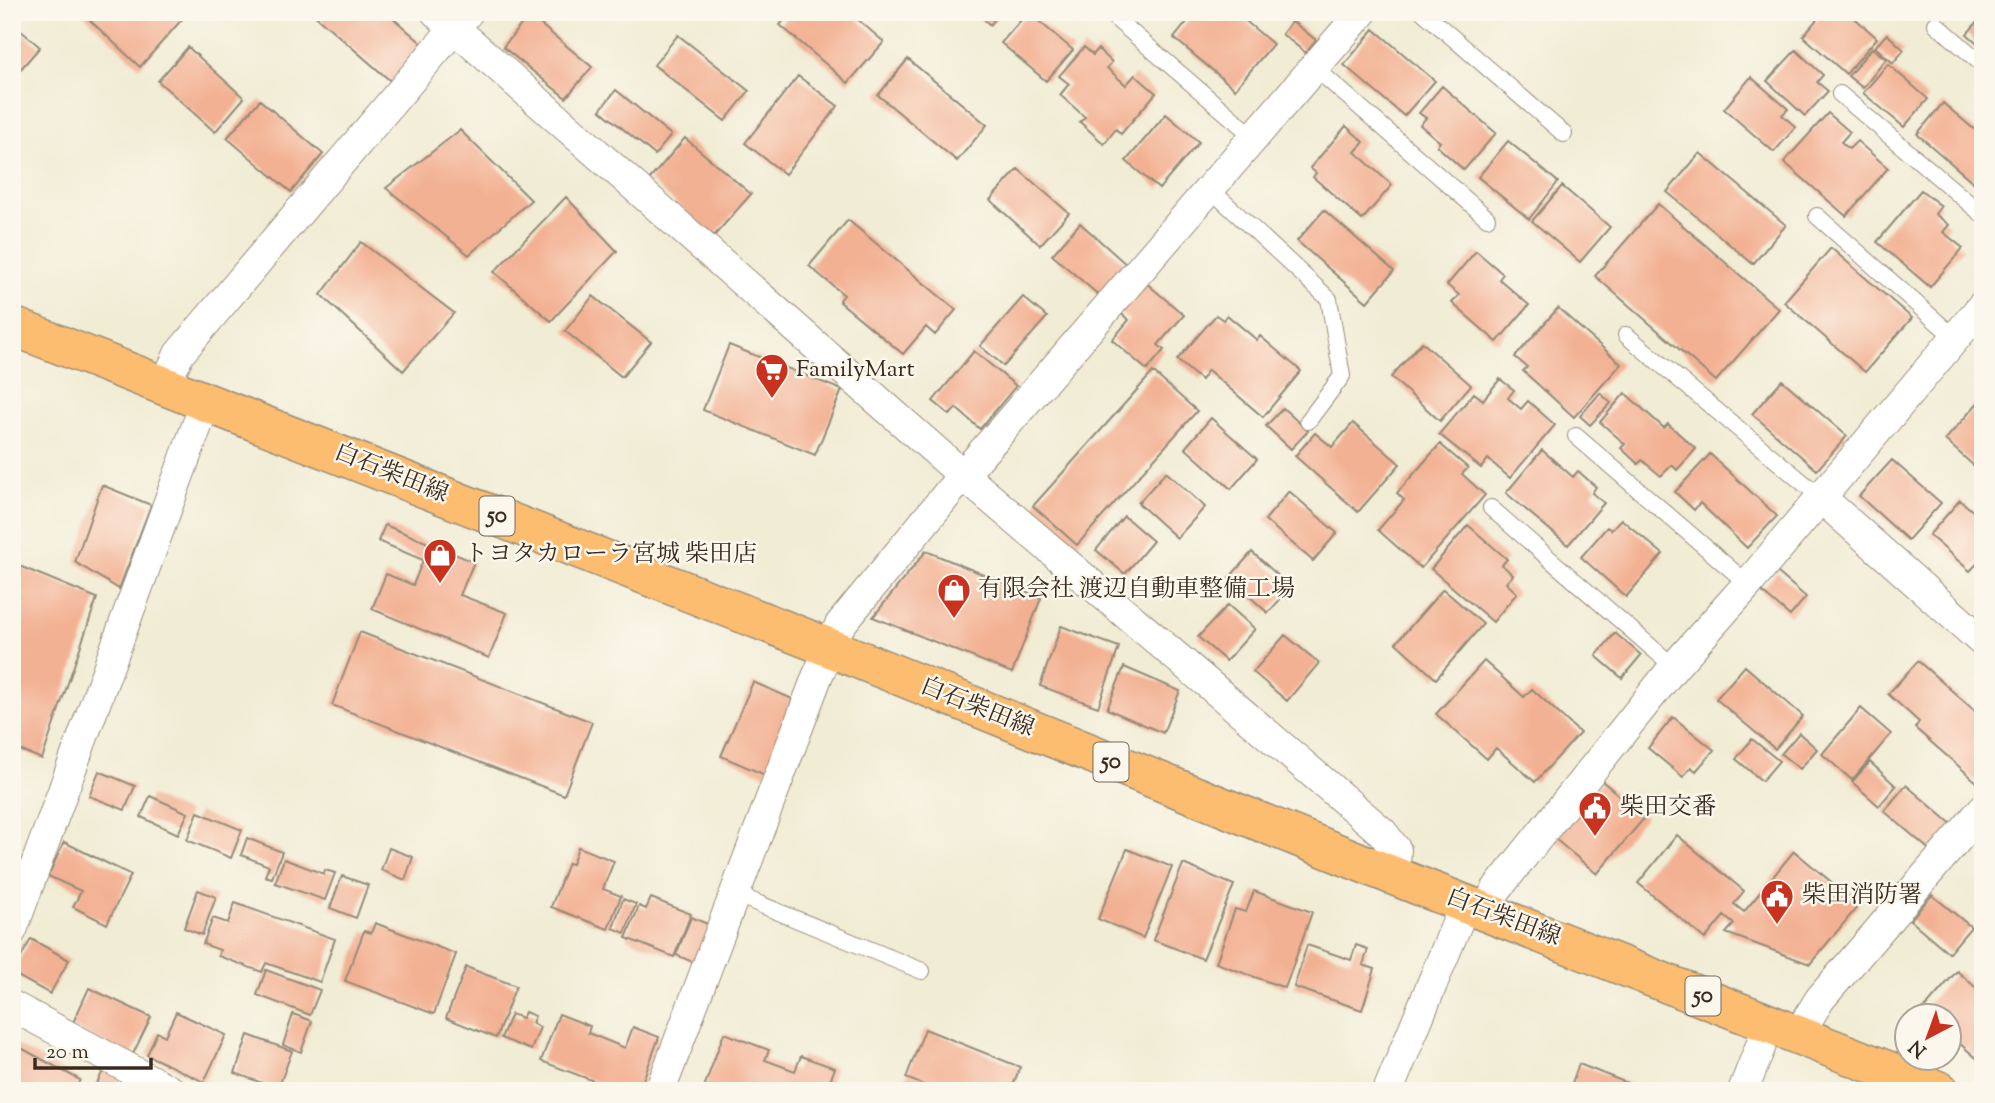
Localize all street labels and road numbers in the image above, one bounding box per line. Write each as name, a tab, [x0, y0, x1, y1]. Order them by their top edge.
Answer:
street label: 白石柴田線	[329, 436, 453, 512]
road number: 50	[480, 496, 514, 536]
street label: 白石柴田線	[915, 670, 1039, 746]
road number: 50	[1094, 742, 1128, 782]
street label: 白石柴田線	[1441, 881, 1565, 955]
road number: 50	[1686, 976, 1720, 1015]

